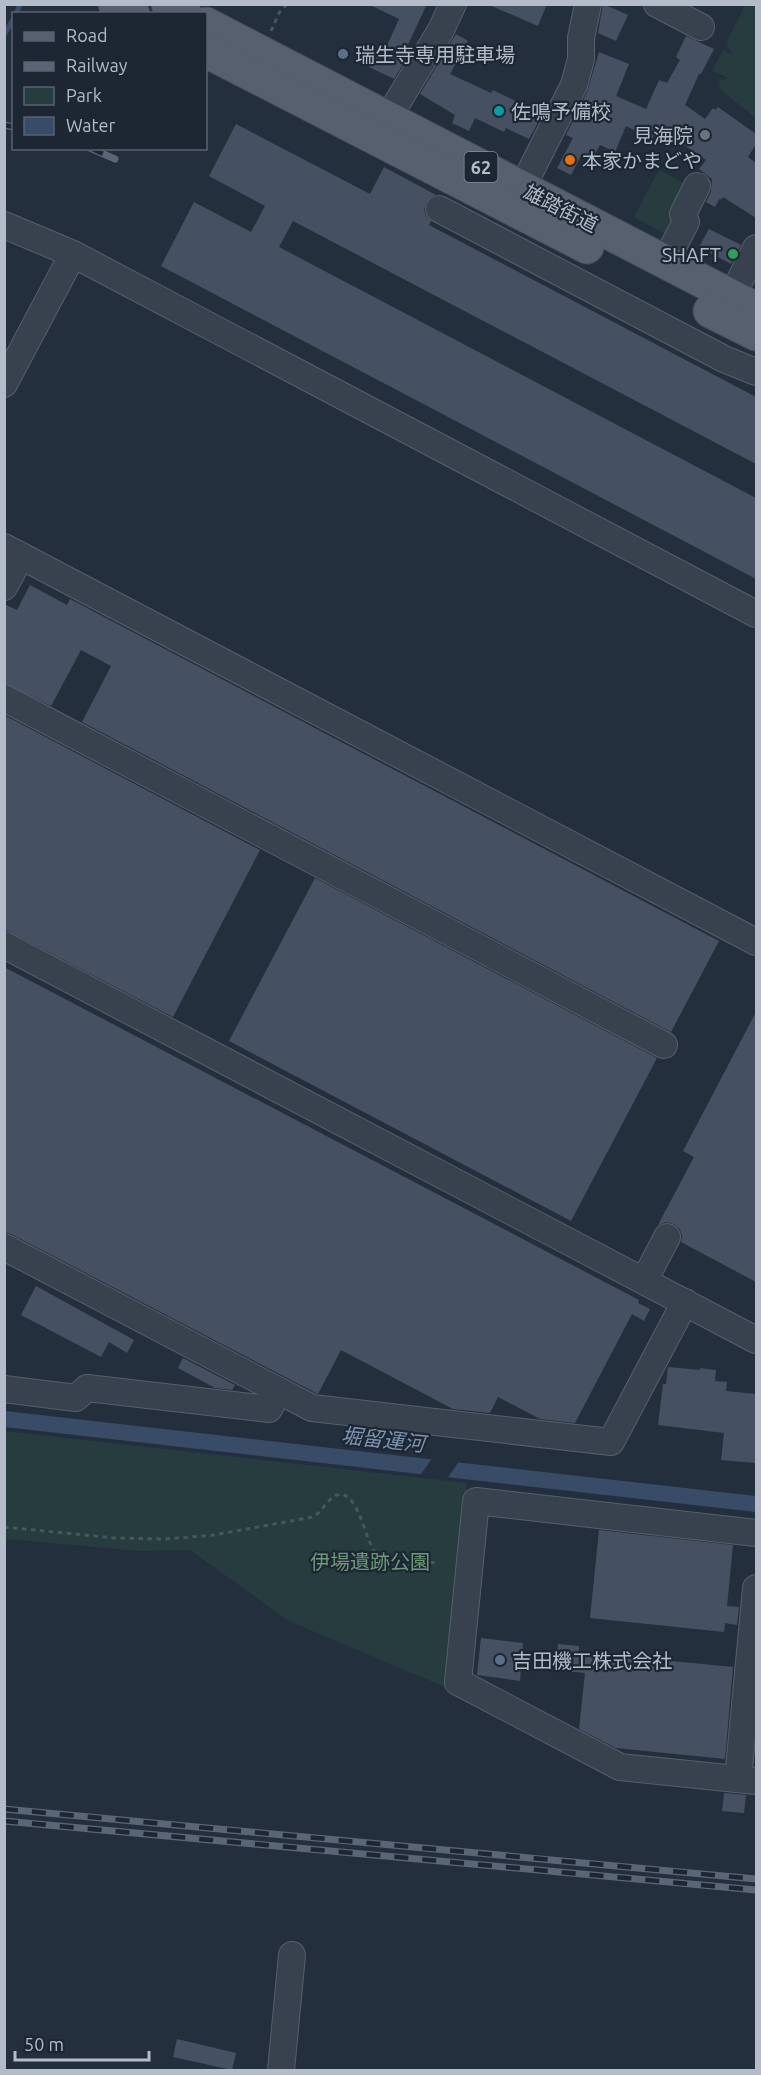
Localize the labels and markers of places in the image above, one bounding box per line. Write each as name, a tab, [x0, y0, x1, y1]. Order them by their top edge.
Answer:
place label: 瑞生寺専用駐車場	[355, 43, 515, 66]
marker: 瑞生寺専用駐車場	[336, 47, 350, 61]
place label: 佐鳴予備校	[511, 100, 611, 123]
marker: 佐鳴予備校	[492, 104, 506, 118]
place label: 見海院	[633, 124, 693, 147]
marker: 見海院	[698, 128, 712, 142]
place label: 本家かまどや	[582, 149, 702, 172]
marker: 本家かまどや	[563, 153, 577, 167]
place label: SHAFT	[662, 243, 721, 266]
marker: SHAFT	[726, 247, 740, 261]
place label: 吉田機工株式会社	[512, 1649, 672, 1672]
marker: 吉田機工株式会社	[493, 1653, 507, 1667]

